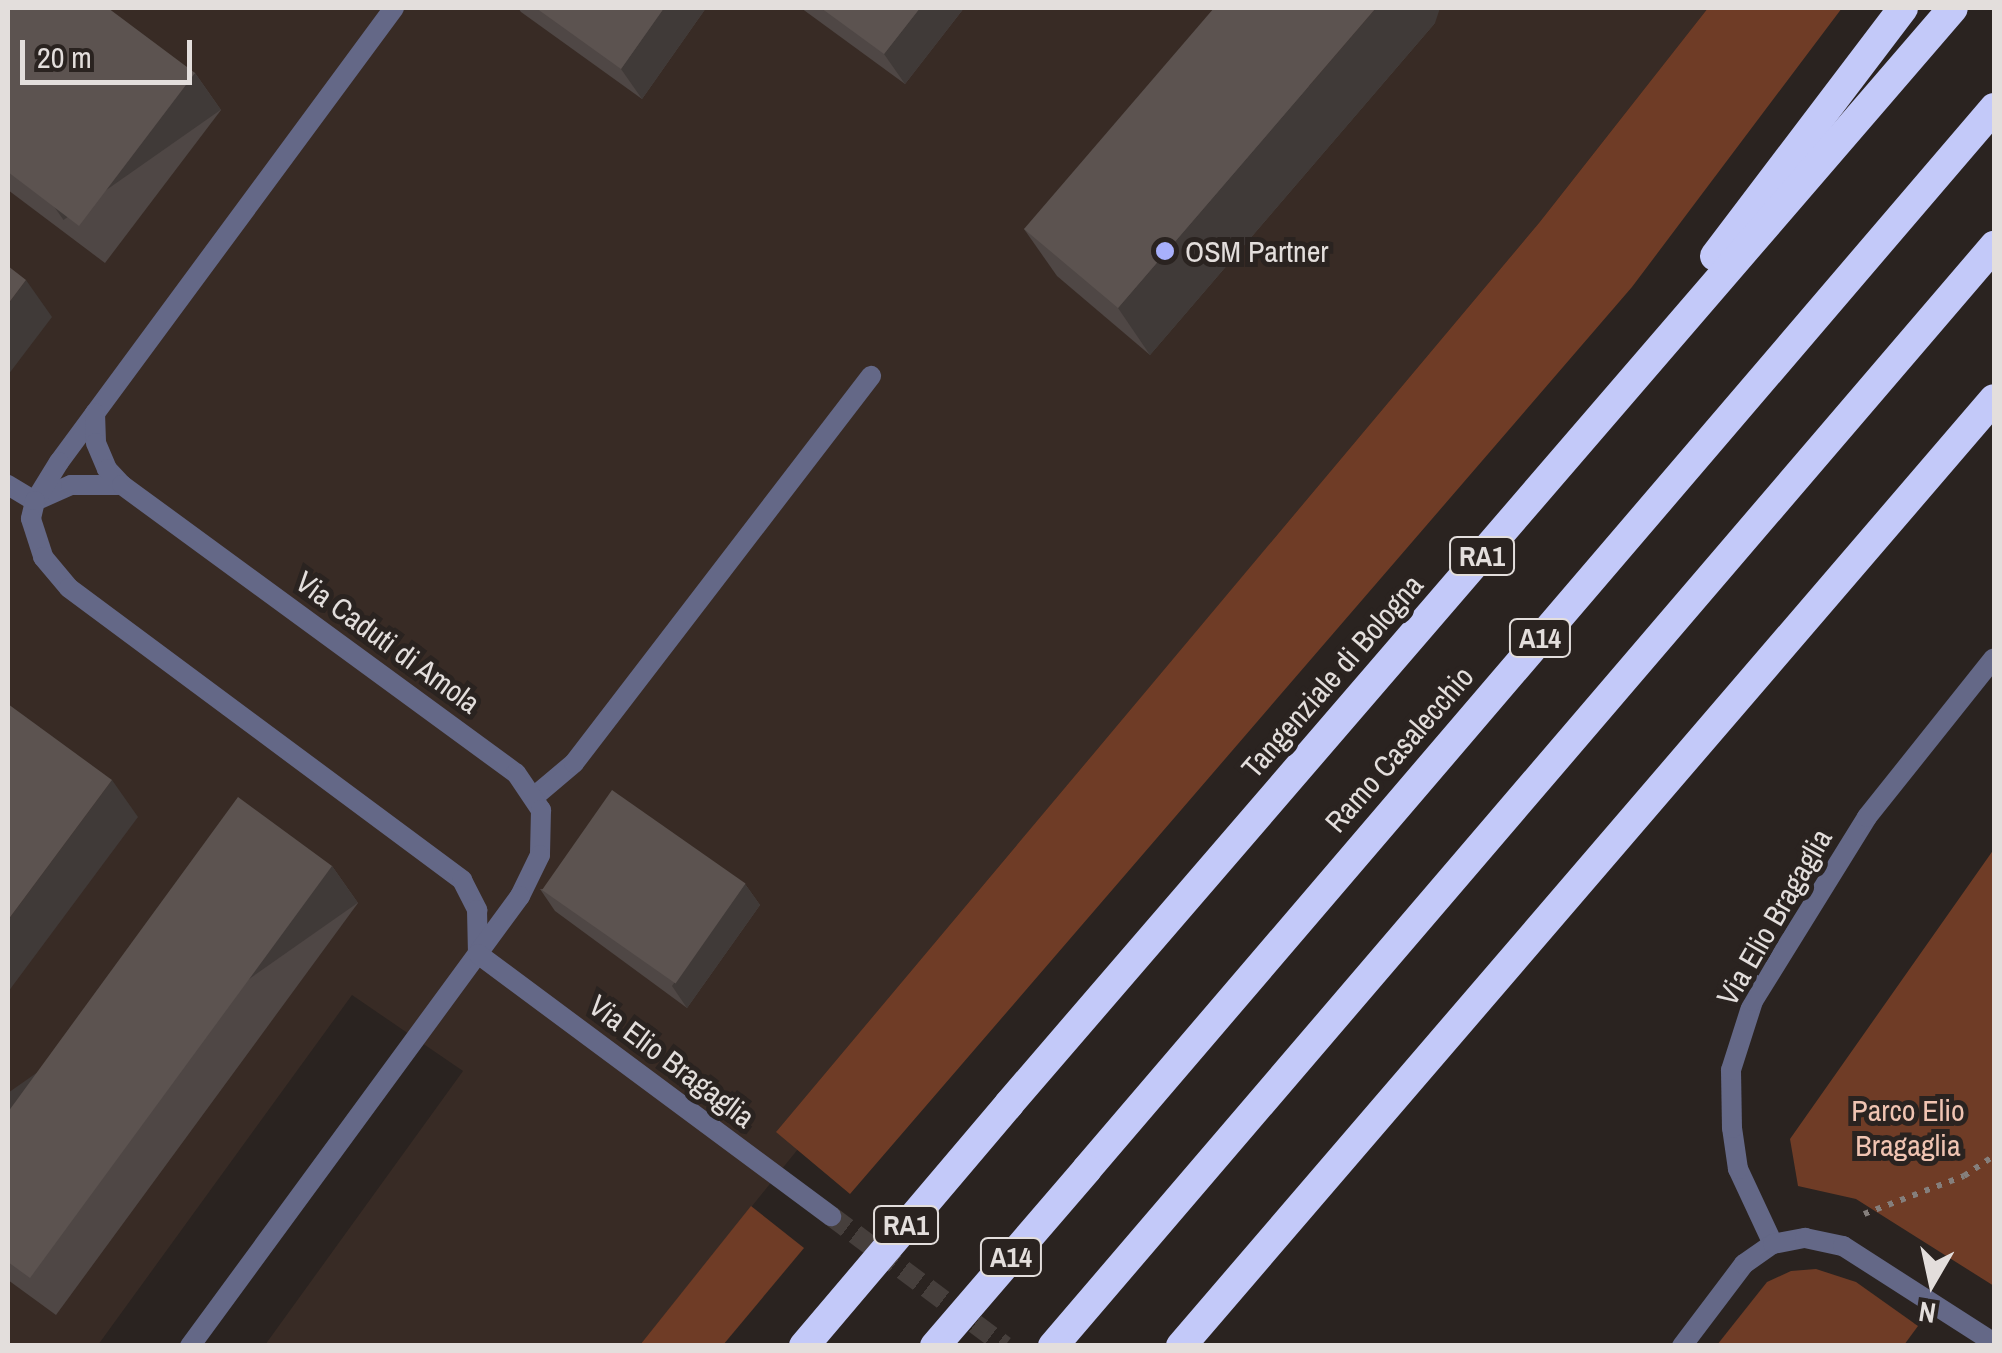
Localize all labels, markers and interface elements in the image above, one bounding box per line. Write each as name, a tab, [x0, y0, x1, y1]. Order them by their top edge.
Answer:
scale bar	[25, 20, 198, 82]
text: 20 m	[37, 37, 92, 77]
place label: OSM Partner	[1185, 233, 1329, 269]
marker: OSM Partner	[1154, 240, 1176, 262]
road number: RA1	[1447, 533, 1517, 579]
street label: Via Caduti di Amola	[289, 563, 487, 721]
street label: Tangenziale di Bologna	[1234, 567, 1430, 785]
road number: A14	[1508, 615, 1572, 661]
street label: Ramo Casalecchio	[1317, 659, 1481, 839]
street label: Via Elio Bragaglia	[1709, 822, 1839, 1012]
street label: Via Elio Bragaglia	[582, 987, 762, 1135]
park label: Parco Elio Bragaglia	[1851, 1092, 1965, 1162]
road number: RA1	[871, 1202, 941, 1248]
north arrow	[1882, 1233, 1982, 1333]
road number: A14	[978, 1234, 1044, 1280]
text: N	[1916, 1293, 1938, 1333]

